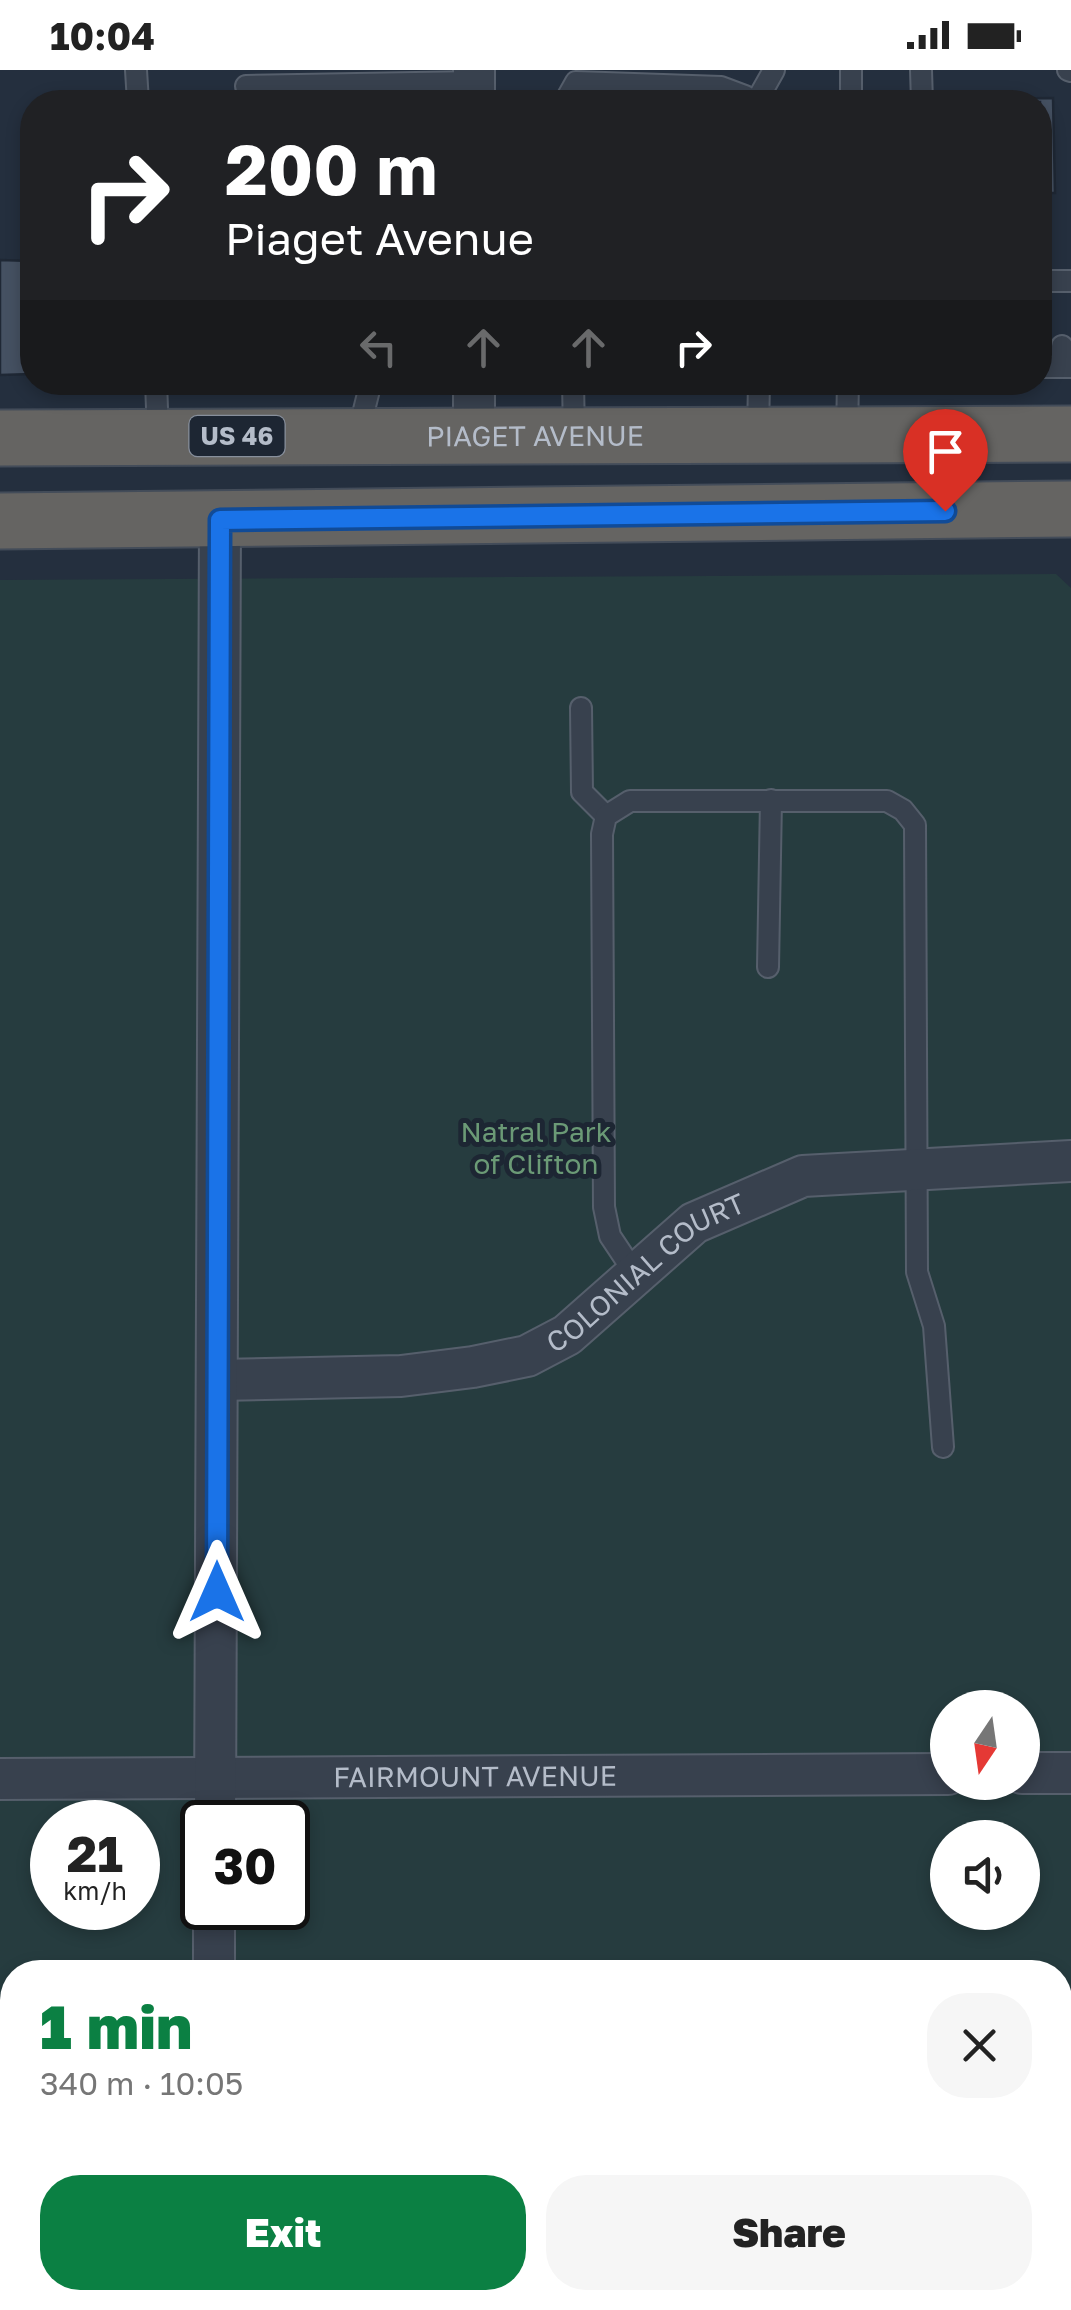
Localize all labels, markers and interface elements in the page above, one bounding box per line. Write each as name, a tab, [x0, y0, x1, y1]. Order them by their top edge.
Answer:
text: 10:04	[50, 13, 155, 58]
text: 200 m	[225, 126, 437, 210]
icon: right	[60, 130, 190, 260]
text: Piaget Avenue	[225, 211, 534, 265]
icon: left	[351, 320, 406, 375]
icon: ahead	[456, 320, 511, 375]
icon: ahead	[561, 320, 616, 375]
icon: right	[666, 320, 721, 375]
pin	[903, 409, 988, 512]
road number: US 46	[190, 416, 284, 456]
street label: PIAGET AVENUE	[426, 419, 644, 452]
icon: arrive	[918, 424, 973, 479]
park label: Natral Park of Clifton	[460, 1115, 612, 1180]
street label: COLONIAL COURT	[541, 1186, 750, 1359]
position arrow	[165, 1540, 269, 1644]
north arrow	[930, 1690, 1040, 1800]
map controls	[930, 1690, 1040, 1930]
street label: FAIRMOUNT AVENUE	[333, 1759, 617, 1793]
speed limit sign: 30	[180, 1800, 310, 1930]
button: sound	[930, 1820, 1040, 1930]
text: 21	[67, 1823, 123, 1883]
text: km/h	[63, 1875, 127, 1906]
text: 1 min	[40, 1990, 192, 2062]
button: close	[927, 1993, 1032, 2098]
text: 340 m · 10:05	[40, 2064, 243, 2102]
button: Exit	[40, 2175, 526, 2290]
button: Share	[546, 2175, 1032, 2290]

